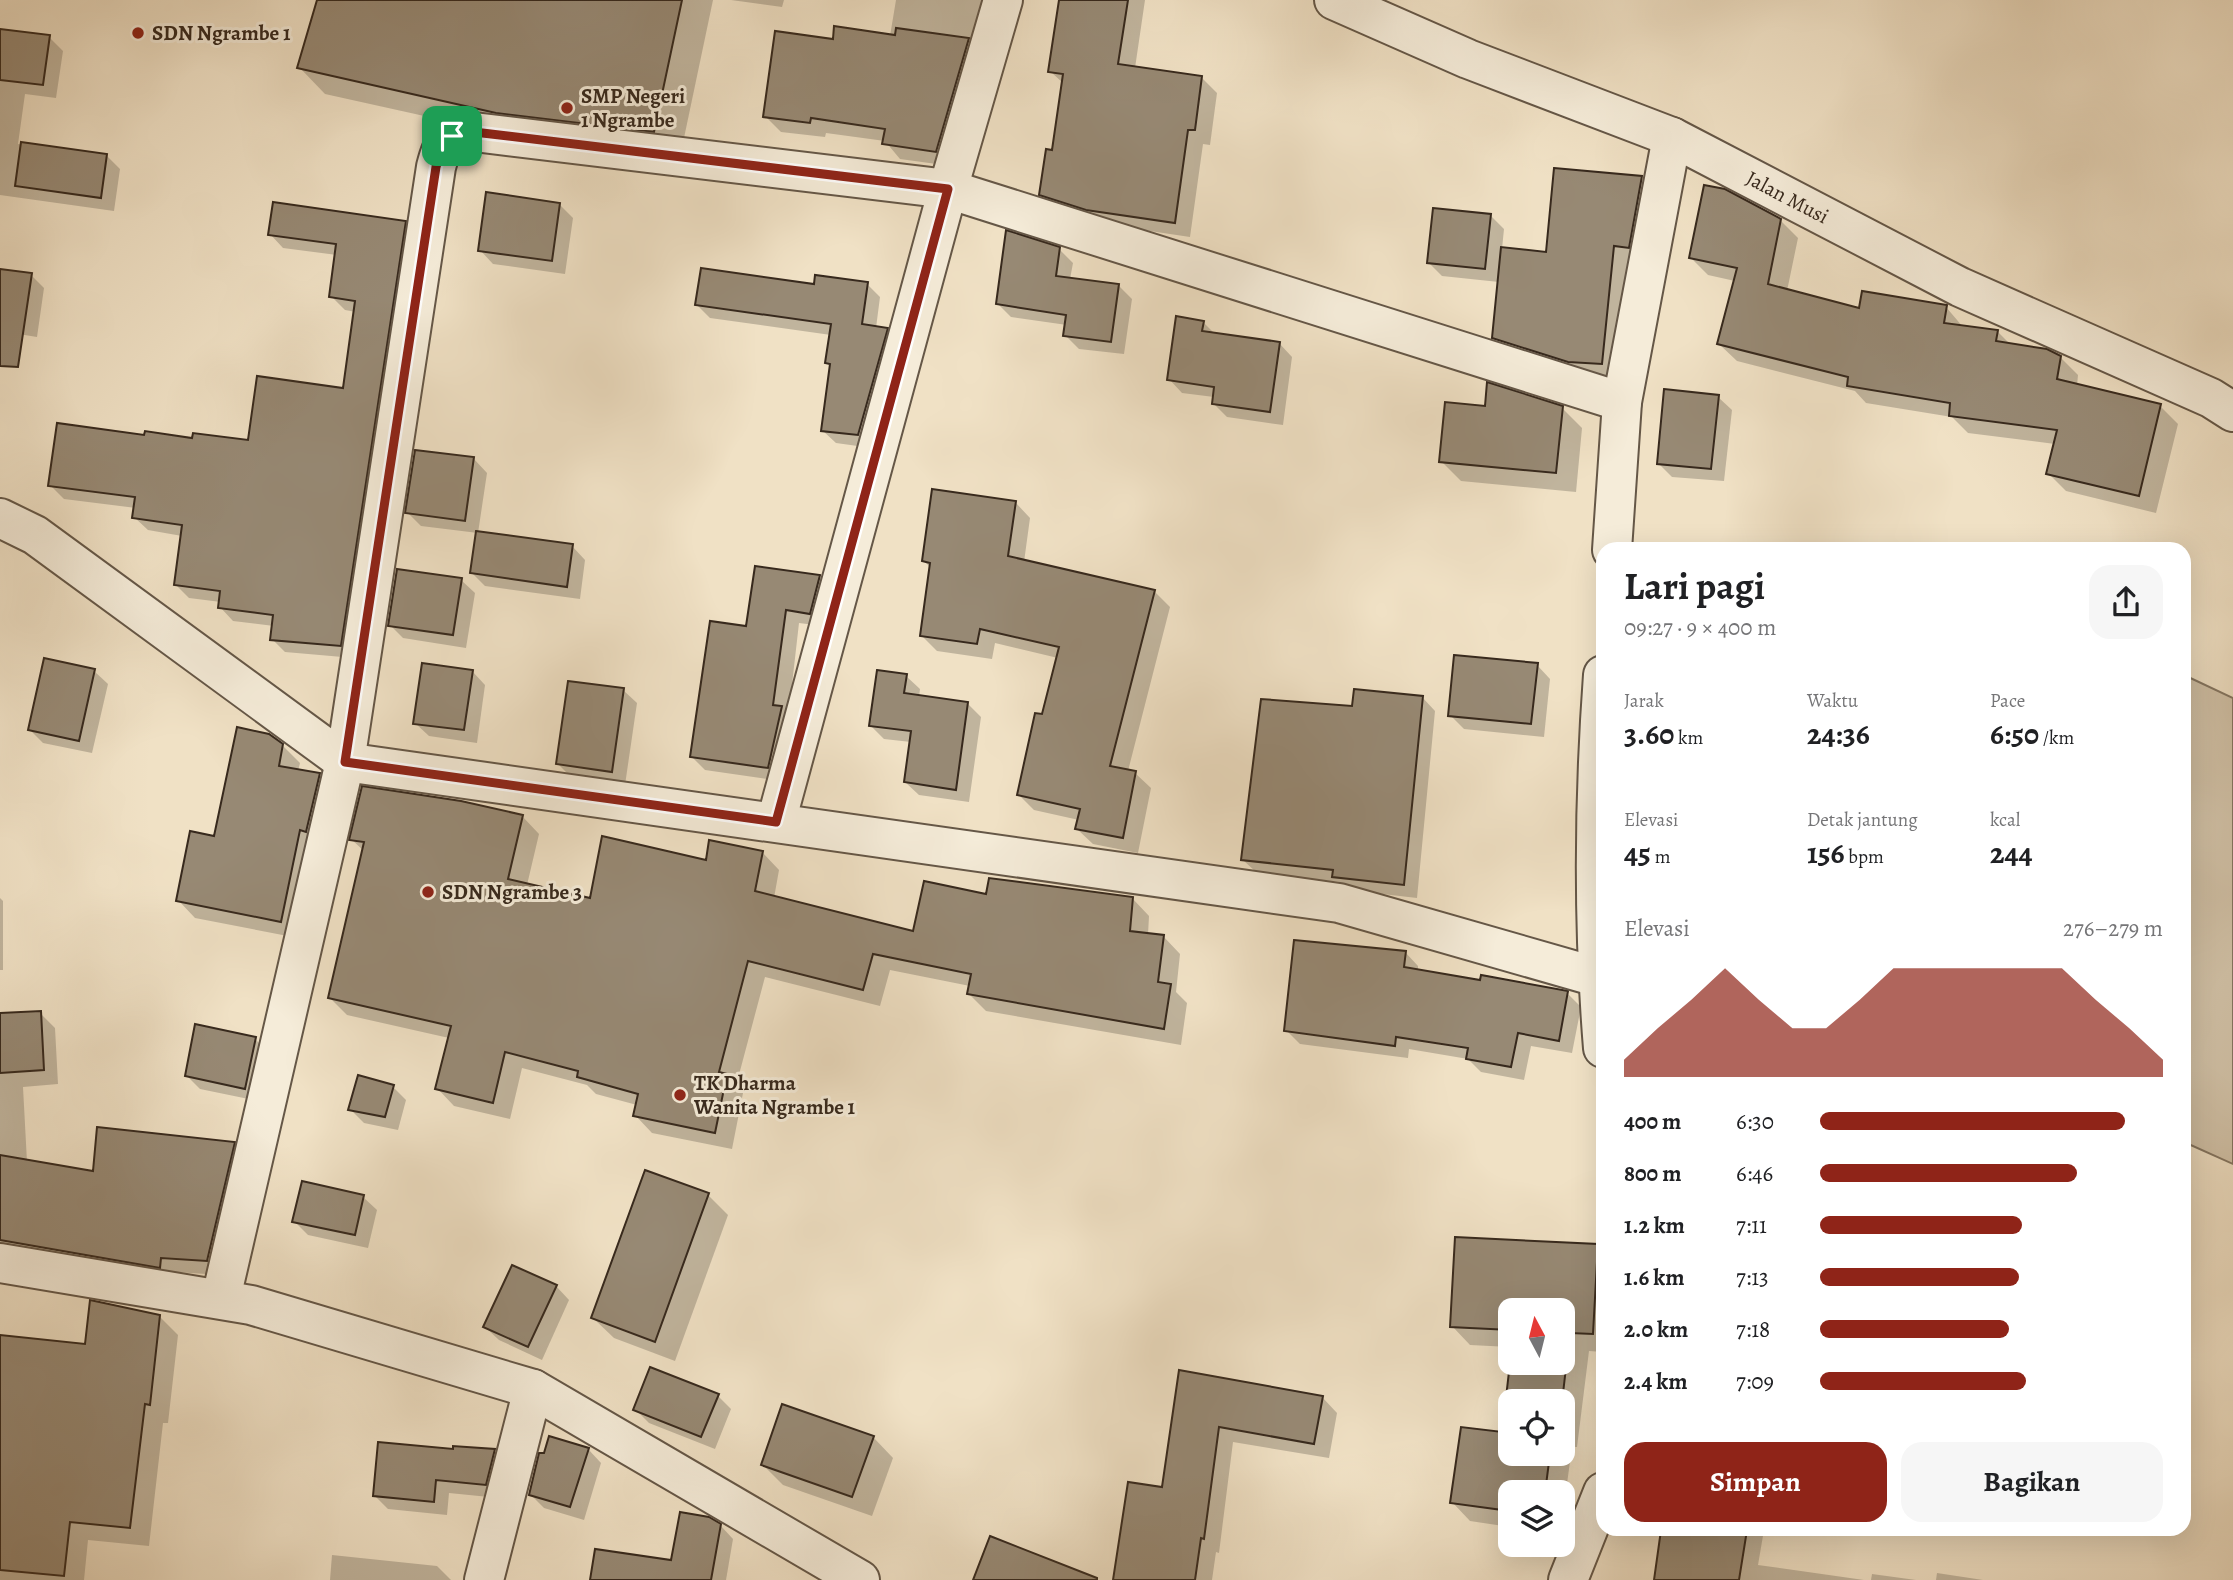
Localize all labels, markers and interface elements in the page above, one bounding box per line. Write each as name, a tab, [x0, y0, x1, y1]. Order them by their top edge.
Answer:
place label: SDN Ngrambe 1	[152, 19, 291, 47]
marker: SDN Ngrambe 1	[130, 25, 146, 41]
place label: SMP Negeri 1 Ngrambe	[581, 82, 685, 134]
marker: SMP Negeri 1 Ngrambe	[559, 100, 575, 116]
pin	[422, 106, 482, 166]
icon: arrive	[433, 117, 471, 155]
street label: Jalan Musi	[1741, 164, 1834, 230]
text: Lari pagi	[1624, 560, 1765, 612]
button: share	[2089, 565, 2163, 639]
text: 09:27 · 9 × 400 m	[1624, 612, 1776, 643]
text: Jarak	[1624, 688, 1664, 714]
text: Waktu	[1807, 688, 1858, 714]
text: Pace	[1990, 688, 2025, 714]
text: 3.60	[1624, 714, 1674, 754]
text: 24:36	[1807, 714, 1870, 754]
text: 6:50	[1990, 714, 2039, 754]
text: km	[1674, 725, 1703, 751]
text: /km	[2039, 725, 2074, 751]
text: Elevasi	[1624, 807, 1678, 833]
text: Detak jantung	[1807, 807, 1918, 833]
text: kcal	[1990, 807, 2020, 833]
text: 45	[1624, 833, 1651, 873]
text: 156	[1807, 833, 1845, 873]
text: 244	[1990, 833, 2033, 873]
text: m	[1651, 844, 1671, 870]
text: bpm	[1845, 844, 1884, 870]
place label: SDN Ngrambe 3	[442, 878, 582, 906]
marker: SDN Ngrambe 3	[420, 884, 436, 900]
text: Elevasi	[1624, 913, 1690, 944]
text: 276–279 m	[2063, 913, 2163, 944]
place label: TK Dharma Wanita Ngrambe 1	[693, 1069, 856, 1121]
marker: TK Dharma Wanita Ngrambe 1	[672, 1087, 688, 1103]
text: 400 m	[1624, 1106, 1681, 1137]
text: 6:30	[1736, 1106, 1774, 1137]
text: 800 m	[1624, 1158, 1681, 1189]
text: 6:46	[1736, 1158, 1773, 1189]
text: 1.2 km	[1624, 1210, 1685, 1241]
text: 7:11	[1736, 1210, 1767, 1241]
text: 1.6 km	[1624, 1262, 1684, 1293]
text: 7:13	[1736, 1262, 1769, 1293]
north arrow	[1498, 1298, 1575, 1376]
map controls	[1498, 1298, 1575, 1557]
text: 2.0 km	[1624, 1314, 1688, 1345]
text: 7:18	[1736, 1314, 1770, 1345]
text: 2.4 km	[1624, 1366, 1687, 1397]
text: 7:09	[1736, 1366, 1774, 1397]
button: locate	[1498, 1389, 1575, 1466]
button: Simpan	[1624, 1442, 1887, 1522]
button: Bagikan	[1901, 1442, 2163, 1522]
button: layers	[1498, 1480, 1575, 1557]

